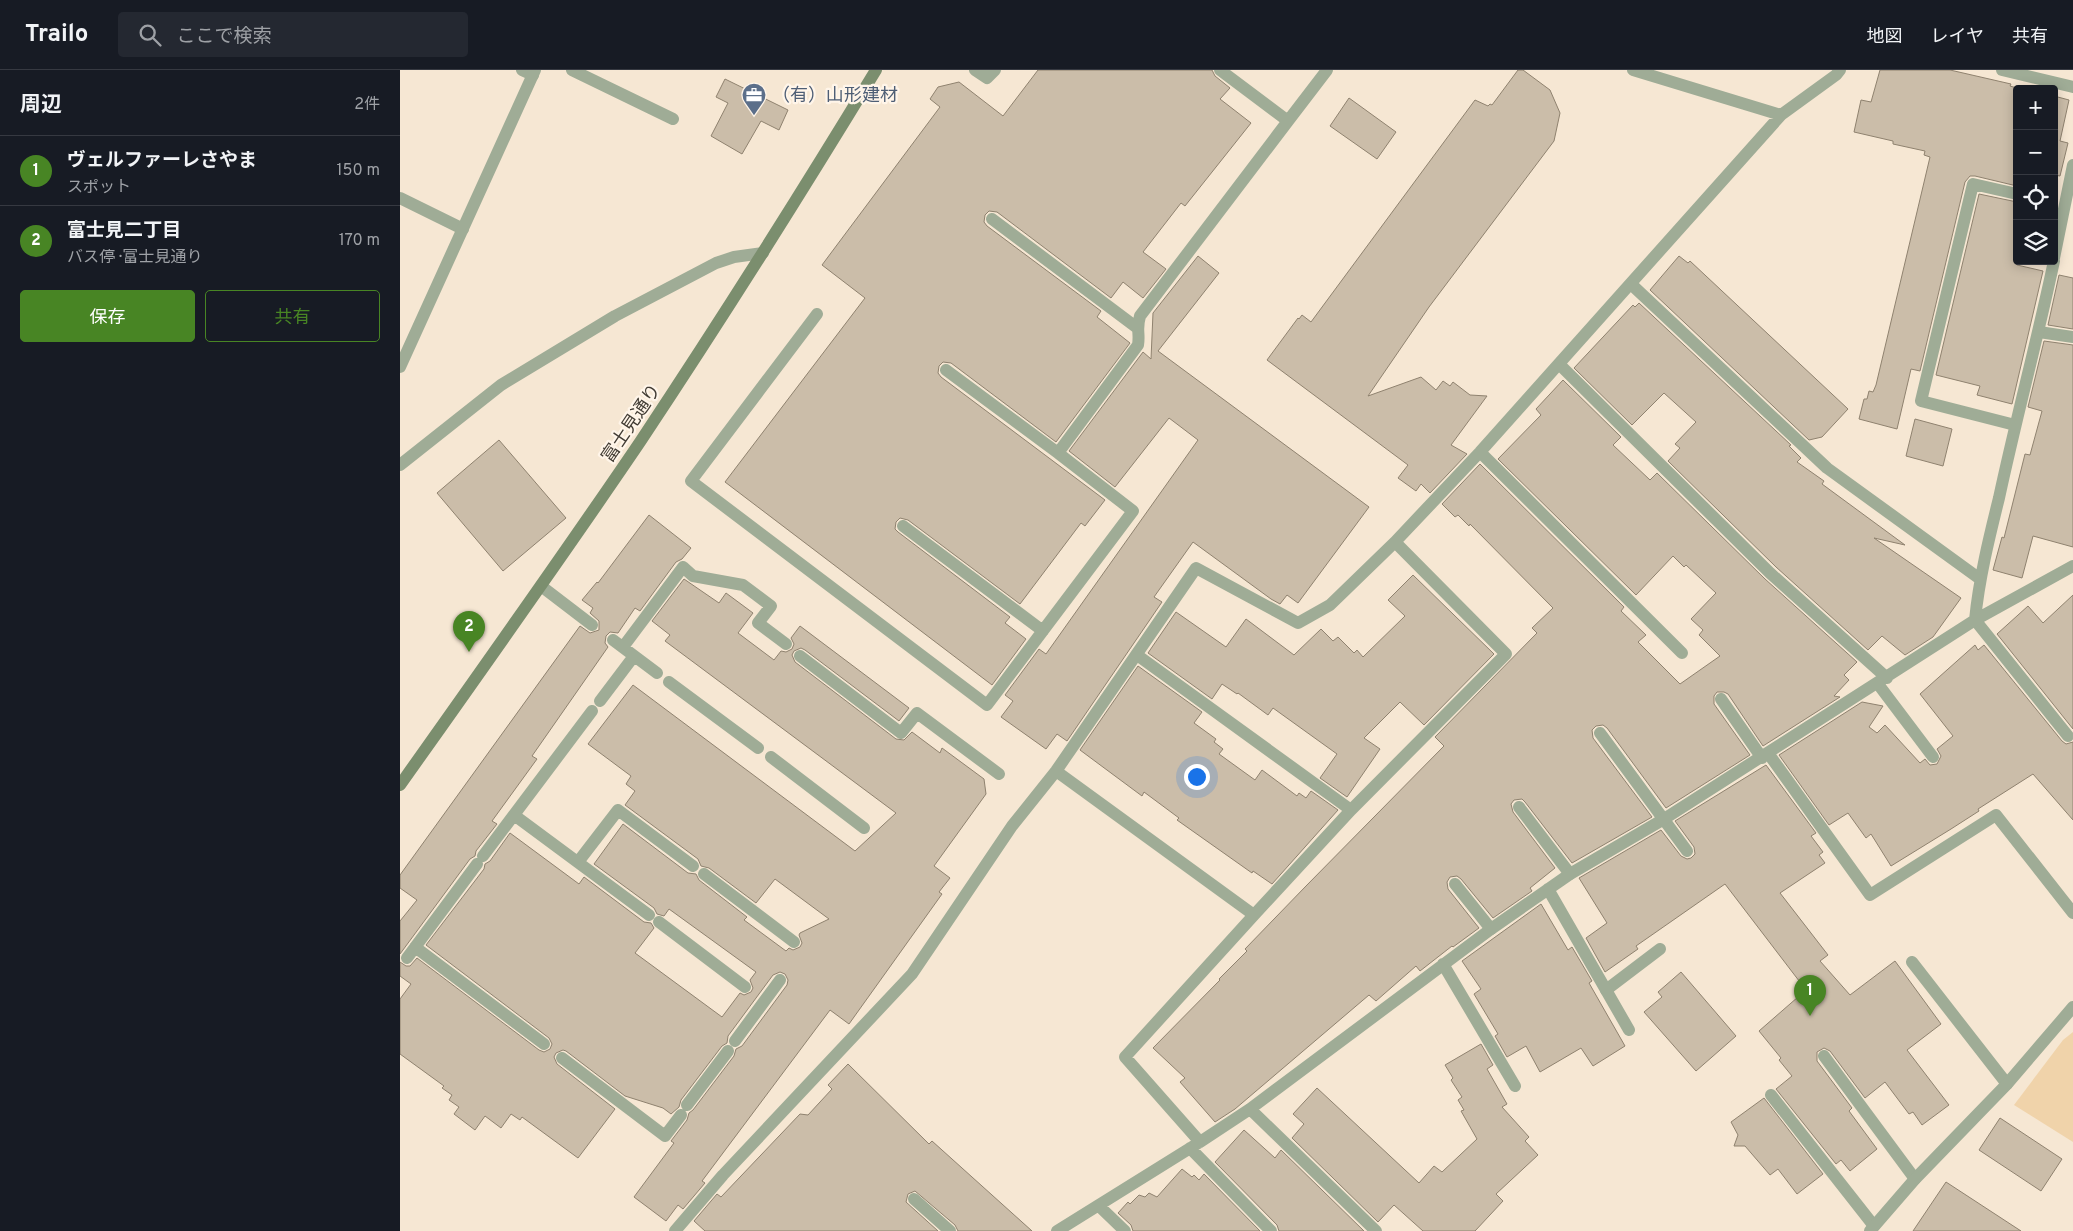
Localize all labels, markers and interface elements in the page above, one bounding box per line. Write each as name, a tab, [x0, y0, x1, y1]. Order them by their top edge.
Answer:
search box	[118, 12, 468, 57]
text: Trailo	[25, 20, 88, 50]
icon: search	[136, 21, 164, 49]
text: ここで検索	[176, 25, 271, 49]
text: 地図	[1867, 26, 1903, 49]
text: レイヤ	[1931, 26, 1984, 49]
text: 共有	[2012, 26, 2048, 49]
office icon: （有）山形建材	[741, 82, 767, 116]
place label: （有）山形建材	[772, 85, 898, 108]
map controls	[2013, 85, 2058, 265]
button: +	[2013, 85, 2058, 130]
text: 周辺	[20, 92, 62, 119]
text: 2件	[354, 95, 380, 115]
button: −	[2013, 130, 2058, 175]
text: ヴェルファーレさやま	[67, 149, 257, 173]
text: 1	[33, 161, 39, 181]
text: 150 m	[337, 161, 380, 181]
button: locate	[2013, 175, 2058, 220]
text: スポット	[67, 178, 131, 198]
text: 富士見二丁目	[67, 219, 181, 243]
button: layers	[2013, 220, 2058, 265]
text: 2	[31, 231, 41, 251]
text: 170 m	[339, 231, 380, 251]
text: バス停 · 富士見通り	[67, 248, 203, 268]
button: 保存	[20, 290, 195, 342]
button: 共有	[205, 290, 380, 342]
street label: 富士見通り	[598, 380, 667, 468]
pin: 2	[453, 611, 485, 652]
your location	[1184, 764, 1210, 790]
pin: 1	[1794, 975, 1826, 1016]

